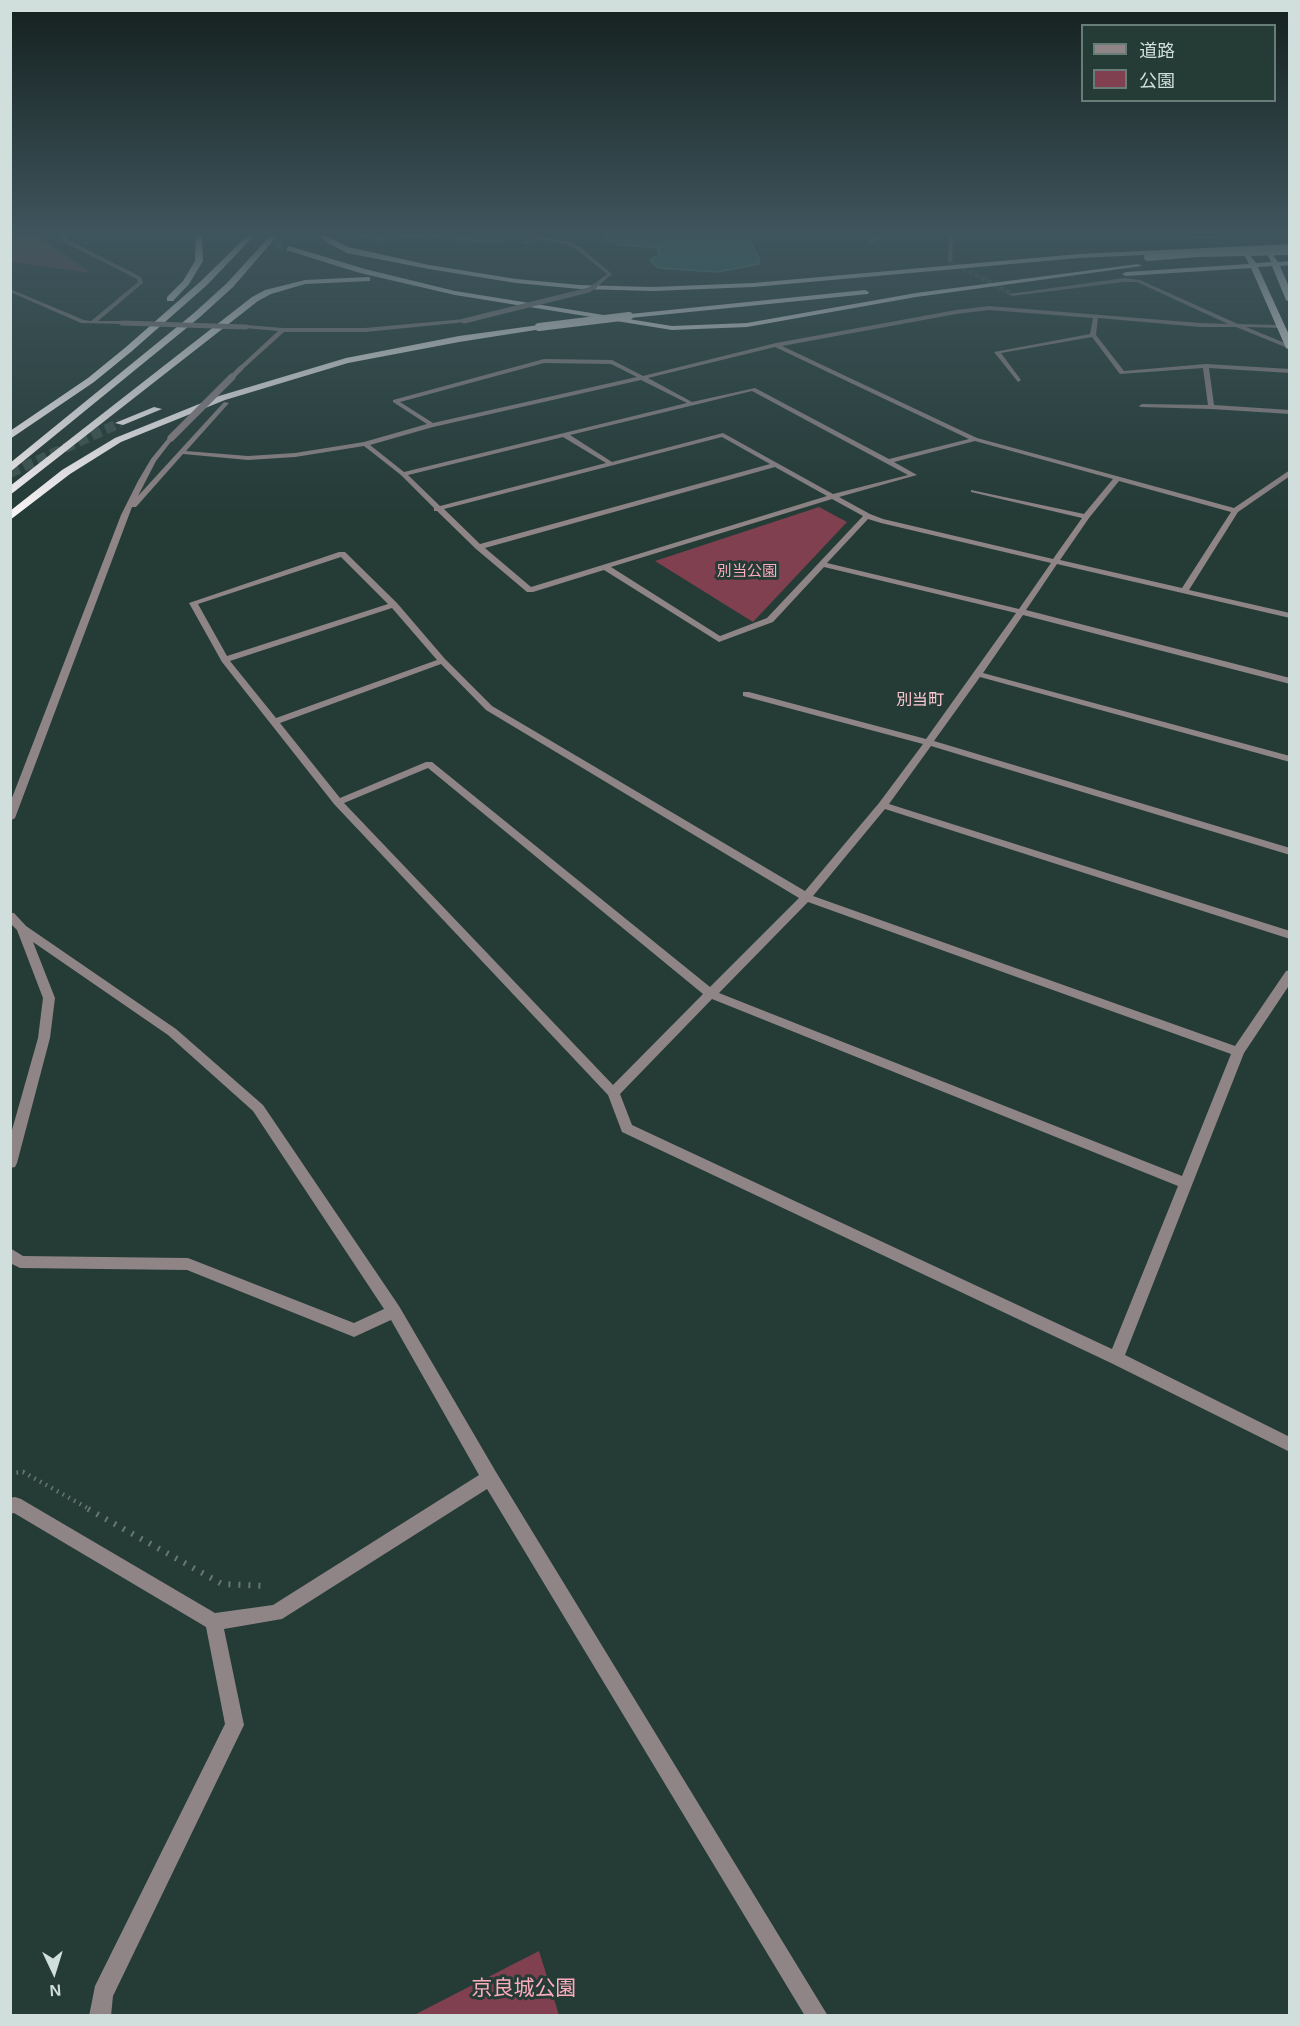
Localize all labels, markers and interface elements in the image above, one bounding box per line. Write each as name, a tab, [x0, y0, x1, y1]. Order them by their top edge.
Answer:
legend	[1081, 24, 1276, 102]
text: 道路	[1139, 41, 1175, 61]
text: 公園	[1139, 71, 1175, 91]
park label: 別当公園	[717, 563, 777, 581]
district label: 別当町	[896, 691, 944, 711]
north arrow	[24, 1942, 84, 2002]
park label: 京良城公園	[472, 1976, 576, 2002]
text: N	[49, 1982, 62, 1999]

